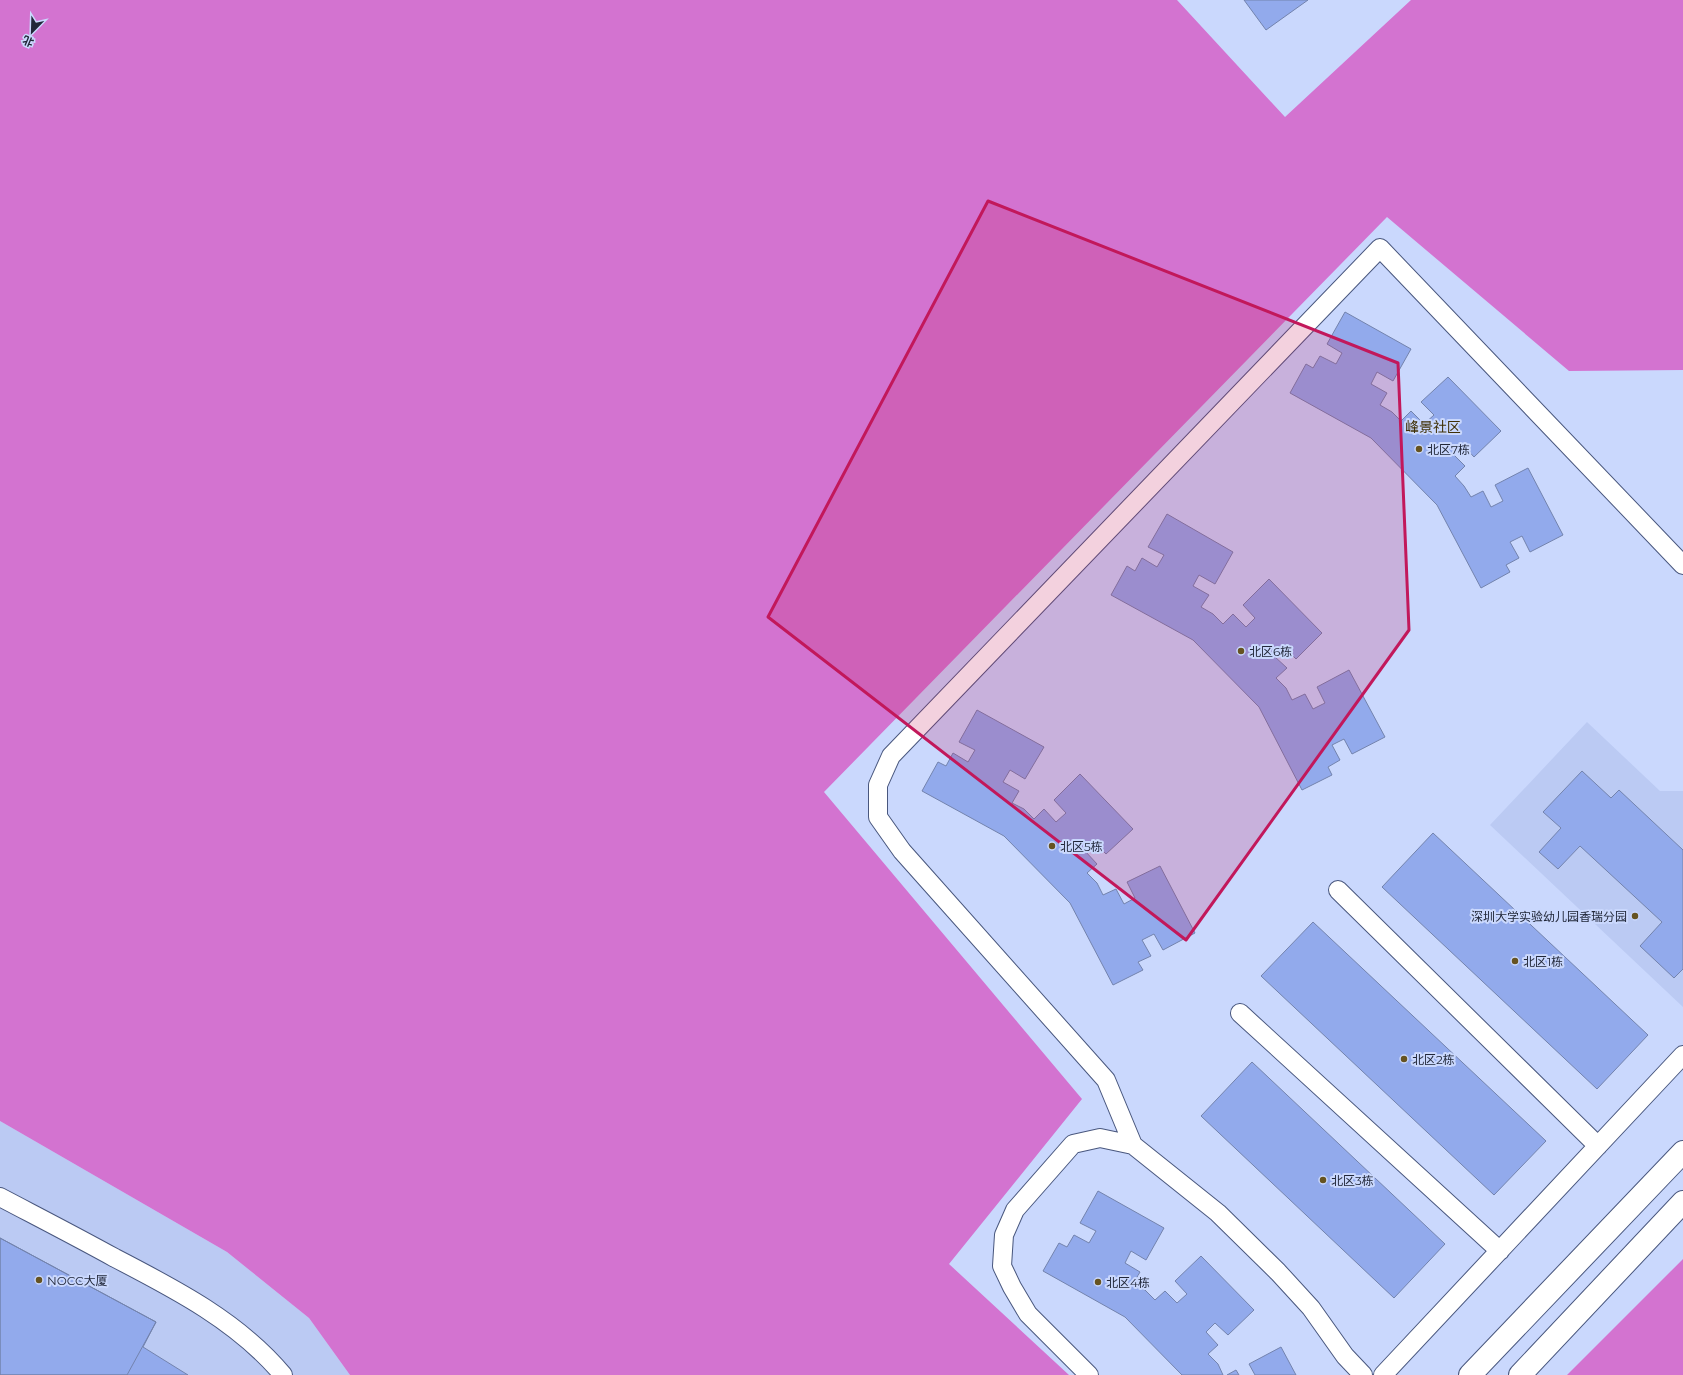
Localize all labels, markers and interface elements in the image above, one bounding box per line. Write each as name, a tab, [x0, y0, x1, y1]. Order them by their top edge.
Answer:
north arrow	[12, 12, 52, 52]
text: 北	[20, 33, 36, 50]
district label: 峰景社区	[1405, 418, 1461, 436]
place label: 北区7栋	[1427, 442, 1470, 457]
marker: 北区7栋	[1414, 444, 1424, 454]
place label: 北区6栋	[1249, 644, 1292, 659]
marker: 北区6栋	[1236, 646, 1246, 656]
place label: 北区5栋	[1060, 839, 1103, 854]
marker: 北区5栋	[1047, 841, 1057, 851]
place label: 深圳大学实验幼儿园香瑞分园	[1471, 909, 1627, 924]
marker: 深圳大学实验幼儿园香瑞分园	[1630, 911, 1640, 921]
place label: 北区1栋	[1523, 954, 1563, 969]
marker: 北区1栋	[1510, 956, 1520, 966]
place label: 北区2栋	[1412, 1052, 1455, 1067]
marker: 北区2栋	[1399, 1054, 1409, 1064]
place label: 北区3栋	[1331, 1173, 1374, 1188]
marker: 北区3栋	[1318, 1175, 1328, 1185]
place label: NOCC大厦	[47, 1273, 107, 1288]
marker: NOCC大厦	[34, 1275, 44, 1285]
place label: 北区4栋	[1106, 1275, 1150, 1290]
marker: 北区4栋	[1093, 1277, 1103, 1287]

